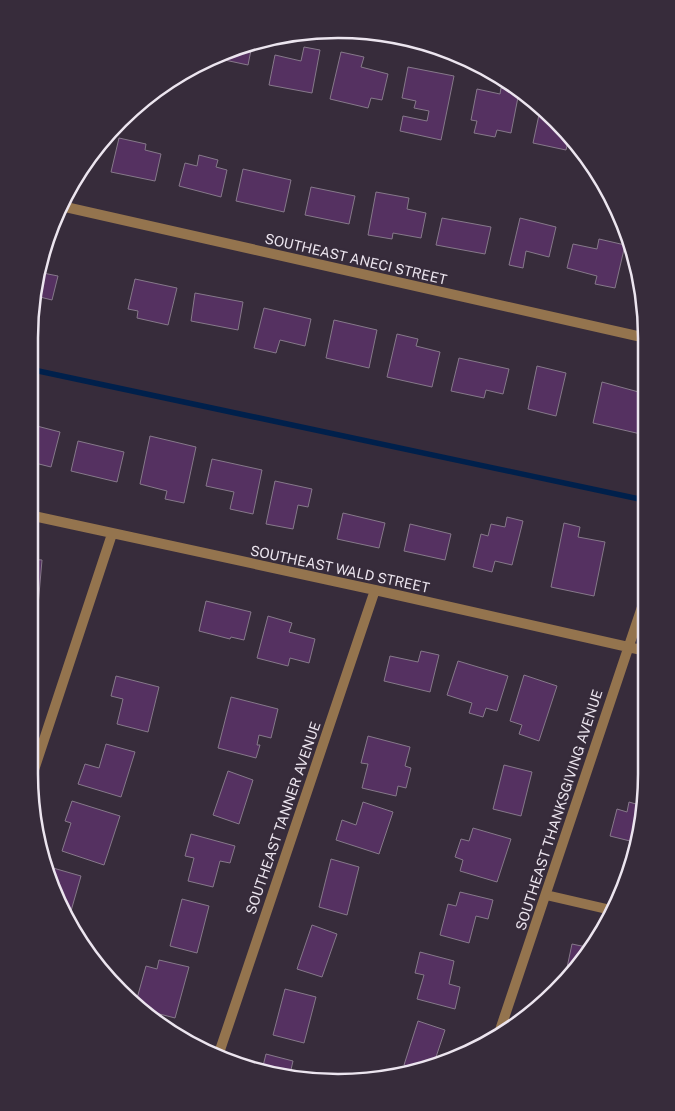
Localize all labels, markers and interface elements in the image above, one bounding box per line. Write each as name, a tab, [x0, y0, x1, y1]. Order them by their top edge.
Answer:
street label: SOUTHEAST ANECI STREET	[263, 230, 449, 288]
street label: SOUTHEAST WALD STREET	[249, 542, 431, 596]
street label: SOUTHEAST THANKSGIVING AVENUE	[512, 687, 606, 933]
street label: SOUTHEAST TANNER AVENUE	[242, 720, 324, 916]

